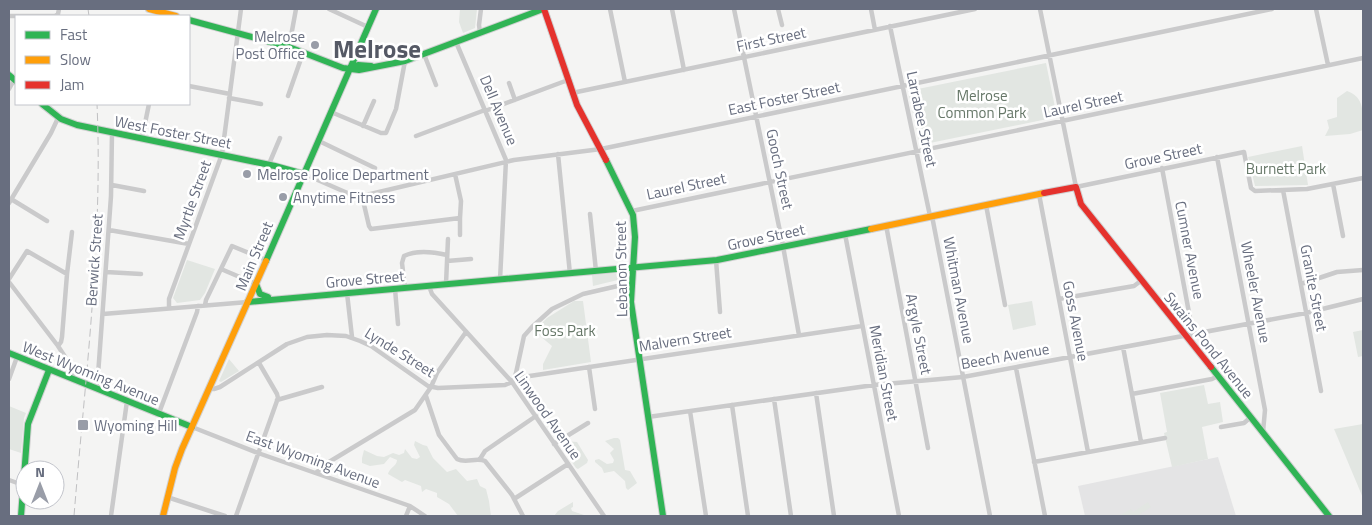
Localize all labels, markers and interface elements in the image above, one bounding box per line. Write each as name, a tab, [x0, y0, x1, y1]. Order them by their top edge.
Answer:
legend	[15, 15, 190, 105]
street label: First Street	[734, 20, 809, 58]
text: Fast	[60, 23, 88, 46]
place label: Melrose Post Office	[236, 25, 305, 65]
district label: Melrose	[333, 30, 421, 68]
marker: Melrose Post Office	[309, 39, 321, 51]
text: Slow	[60, 48, 91, 71]
street label: Larrabee Street	[901, 69, 944, 170]
street label: Dell Avenue	[474, 71, 524, 149]
text: Jam	[60, 73, 84, 96]
street label: East Foster Street	[726, 75, 843, 121]
park label: Melrose Common Park	[938, 84, 1027, 124]
street label: Laurel Street	[1041, 84, 1126, 124]
street label: West Foster Street	[113, 109, 234, 155]
street label: Gooch Street	[760, 127, 800, 212]
street label: Grove Street	[1122, 136, 1205, 175]
street label: Myrtle Street	[167, 156, 217, 243]
park label: Burnett Park	[1246, 157, 1326, 180]
place label: Melrose Police Department	[257, 163, 429, 186]
street label: Laurel Street	[644, 166, 729, 206]
marker: Melrose Police Department	[241, 168, 253, 180]
place label: Anytime Fitness	[293, 186, 395, 209]
marker: Anytime Fitness	[277, 191, 289, 203]
street label: Cumner Avenue	[1169, 199, 1211, 301]
street label: Berwick Street	[79, 212, 109, 307]
street label: Main Street	[229, 217, 279, 294]
street label: Grove Street	[725, 217, 808, 256]
street label: Lebanon Street	[609, 220, 633, 317]
street label: Whitman Avenue	[937, 235, 981, 345]
street label: Wheeler Avenue	[1235, 239, 1277, 345]
street label: Granite Street	[1294, 243, 1334, 334]
street label: Grove Street	[325, 264, 406, 294]
street label: Goss Avenue	[1057, 279, 1095, 363]
street label: Swains Pond Avenue	[1159, 287, 1259, 403]
street label: Argyle Street	[900, 292, 938, 377]
park label: Foss Park	[534, 319, 596, 342]
street label: Malvern Street	[637, 320, 734, 358]
street label: Lynde Street	[360, 321, 440, 383]
street label: Meridian Street	[863, 323, 905, 424]
street label: West Wyoming Avenue	[19, 335, 163, 411]
street label: Beech Avenue	[959, 337, 1051, 375]
street label: Linwood Avenue	[509, 366, 587, 464]
place label: Wyoming Hill	[94, 414, 178, 437]
marker: Wyoming Hill	[76, 418, 90, 432]
street label: East Wyoming Avenue	[243, 424, 383, 494]
north arrow	[15, 460, 65, 510]
text: N	[35, 461, 45, 482]

